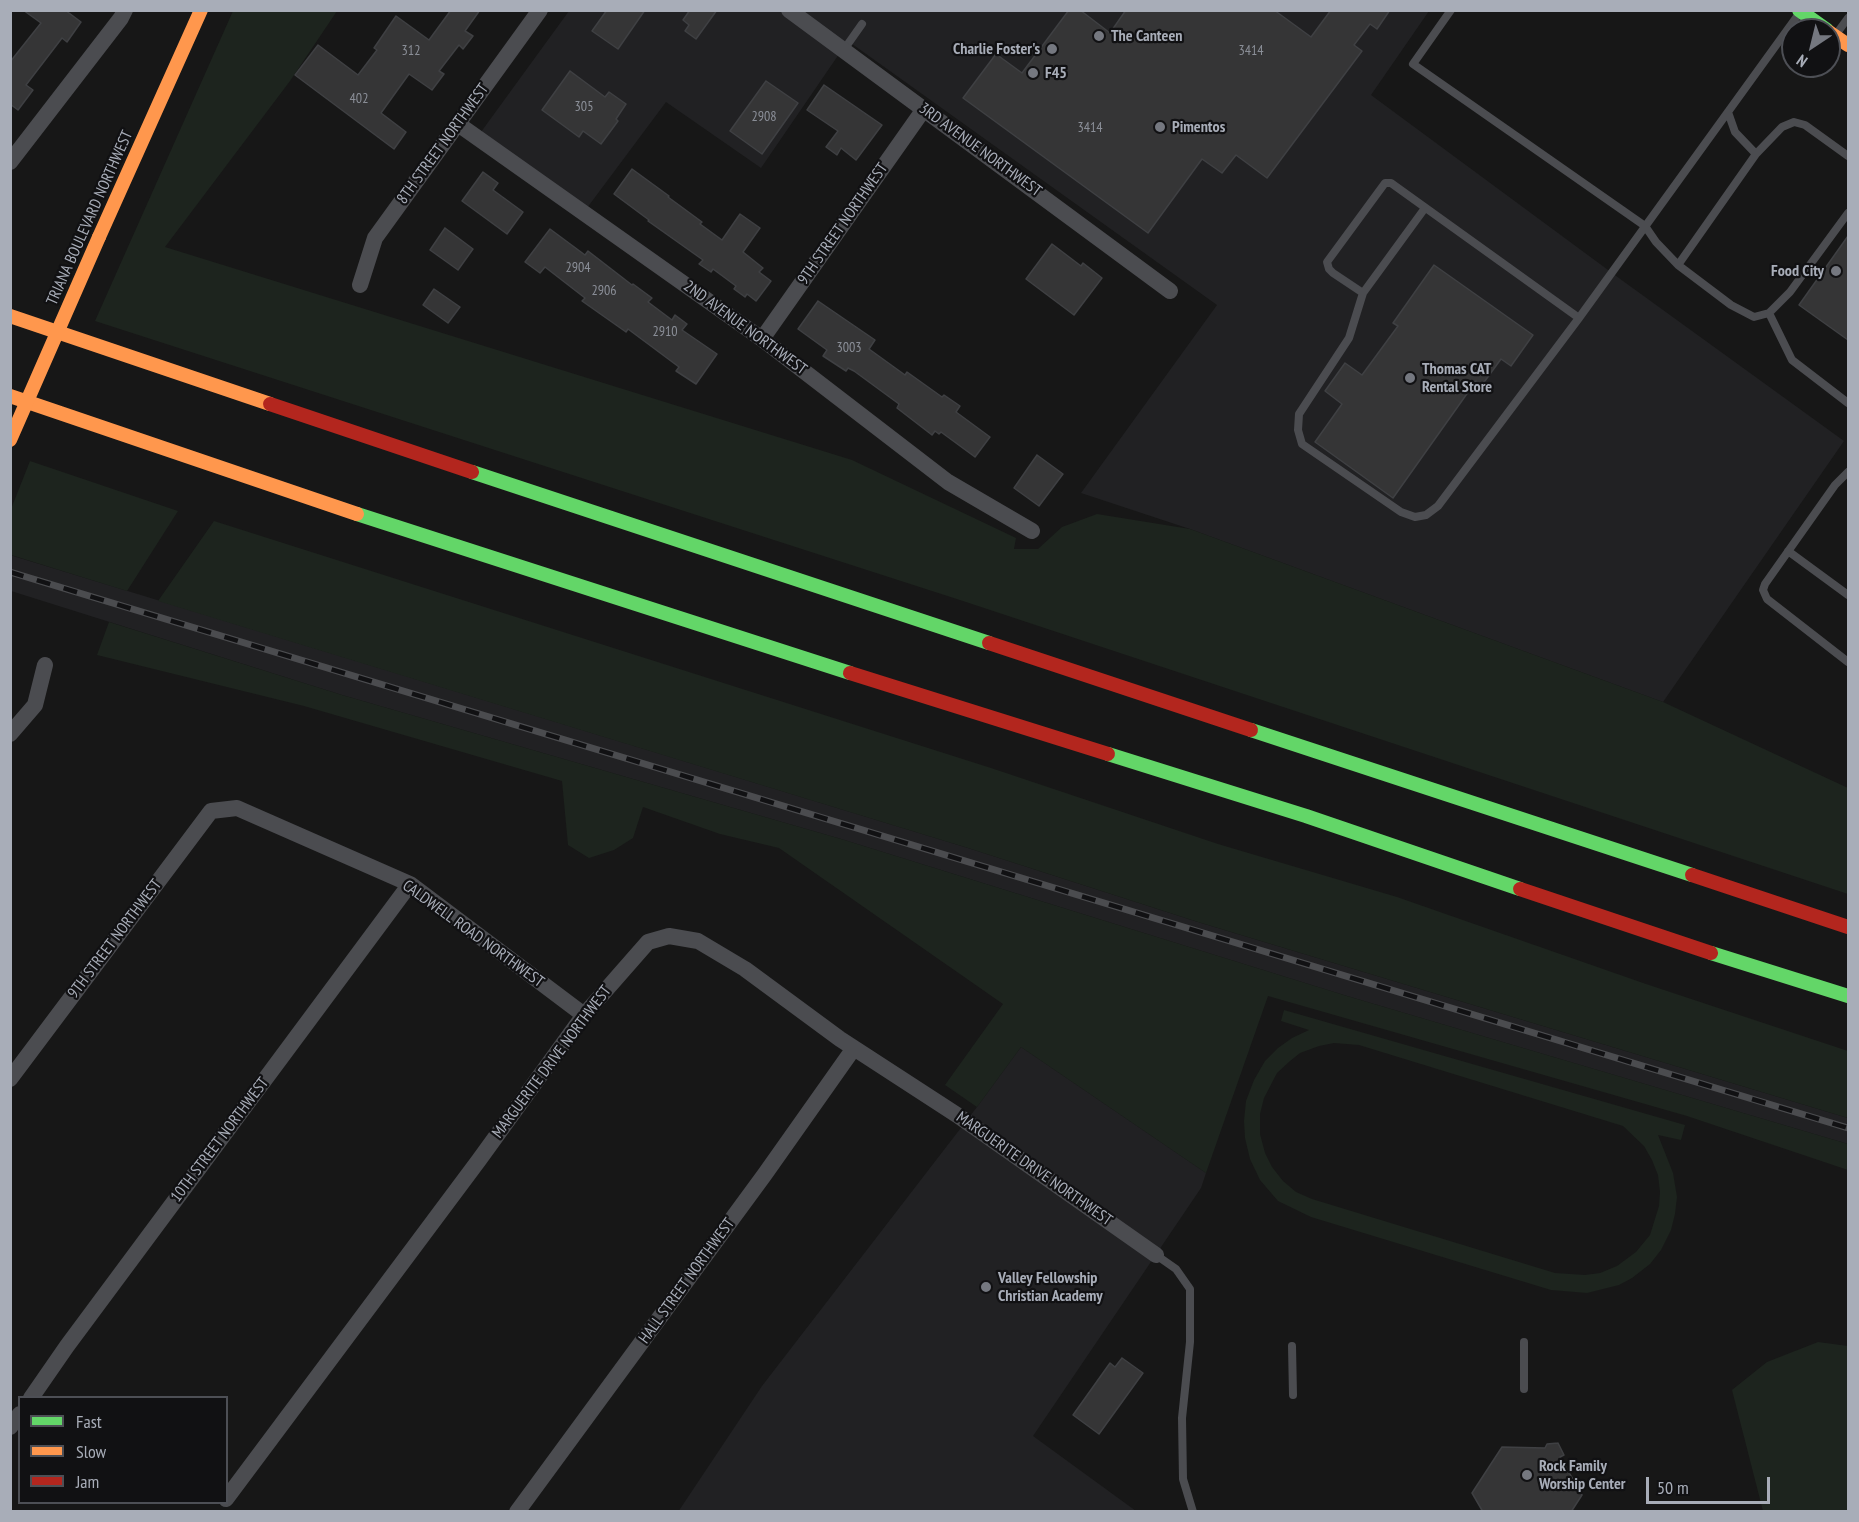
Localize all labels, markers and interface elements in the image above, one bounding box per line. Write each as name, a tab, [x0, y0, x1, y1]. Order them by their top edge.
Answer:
north arrow	[1781, 18, 1841, 78]
place label: The Canteen	[1111, 26, 1182, 46]
marker: The Canteen	[1092, 29, 1106, 43]
place label: Charlie Foster's	[953, 39, 1040, 59]
marker: Charlie Foster's	[1045, 42, 1059, 56]
house number: 312	[402, 43, 420, 59]
house number: 3414	[1238, 43, 1264, 59]
text: N	[1793, 50, 1811, 72]
place label: F45	[1045, 63, 1067, 83]
marker: F45	[1026, 66, 1040, 80]
street label: 8TH STREET NORTHWEST	[393, 80, 493, 208]
house number: 402	[350, 91, 368, 107]
house number: 305	[575, 99, 593, 115]
street label: 3RD AVENUE NORTHWEST	[915, 99, 1045, 201]
house number: 2908	[751, 109, 777, 125]
place label: Pimentos	[1172, 117, 1225, 137]
house number: 3414	[1077, 120, 1103, 136]
marker: Pimentos	[1153, 120, 1167, 134]
street label: TRIANA BOULEVARD NORTHWEST	[43, 128, 137, 308]
street label: 9TH STREET NORTHWEST	[794, 160, 892, 288]
house number: 2904	[565, 260, 591, 276]
place label: Food City	[1771, 261, 1824, 281]
marker: Food City	[1829, 264, 1843, 278]
street label: 2ND AVENUE NORTHWEST	[680, 277, 810, 379]
house number: 2906	[591, 283, 617, 299]
house number: 2910	[652, 324, 678, 340]
house number: 3003	[836, 340, 862, 356]
place label: Thomas CAT Rental Store	[1422, 359, 1492, 397]
marker: Thomas CAT Rental Store	[1403, 371, 1417, 385]
street label: 9TH STREET NORTHWEST	[64, 876, 166, 1002]
street label: CALDWELL ROAD NORTHWEST	[398, 876, 548, 992]
street label: MARGUERITE DRIVE NORTHWEST	[488, 982, 616, 1142]
street label: 10TH STREET NORTHWEST	[167, 1074, 273, 1206]
street label: MARGUERITE DRIVE NORTHWEST	[952, 1108, 1116, 1230]
street label: HALL STREET NORTHWEST	[635, 1215, 739, 1347]
place label: Valley Fellowship Christian Academy	[998, 1268, 1103, 1306]
marker: Valley Fellowship Christian Academy	[979, 1280, 993, 1294]
legend	[18, 1396, 228, 1504]
text: Fast	[76, 1410, 102, 1433]
text: Slow	[76, 1440, 106, 1463]
place label: Rock Family Worship Center	[1539, 1456, 1625, 1494]
scale bar	[1649, 1465, 1774, 1503]
marker: Rock Family Worship Center	[1520, 1468, 1534, 1482]
text: Jam	[76, 1470, 99, 1493]
text: 50 m	[1657, 1476, 1689, 1499]

